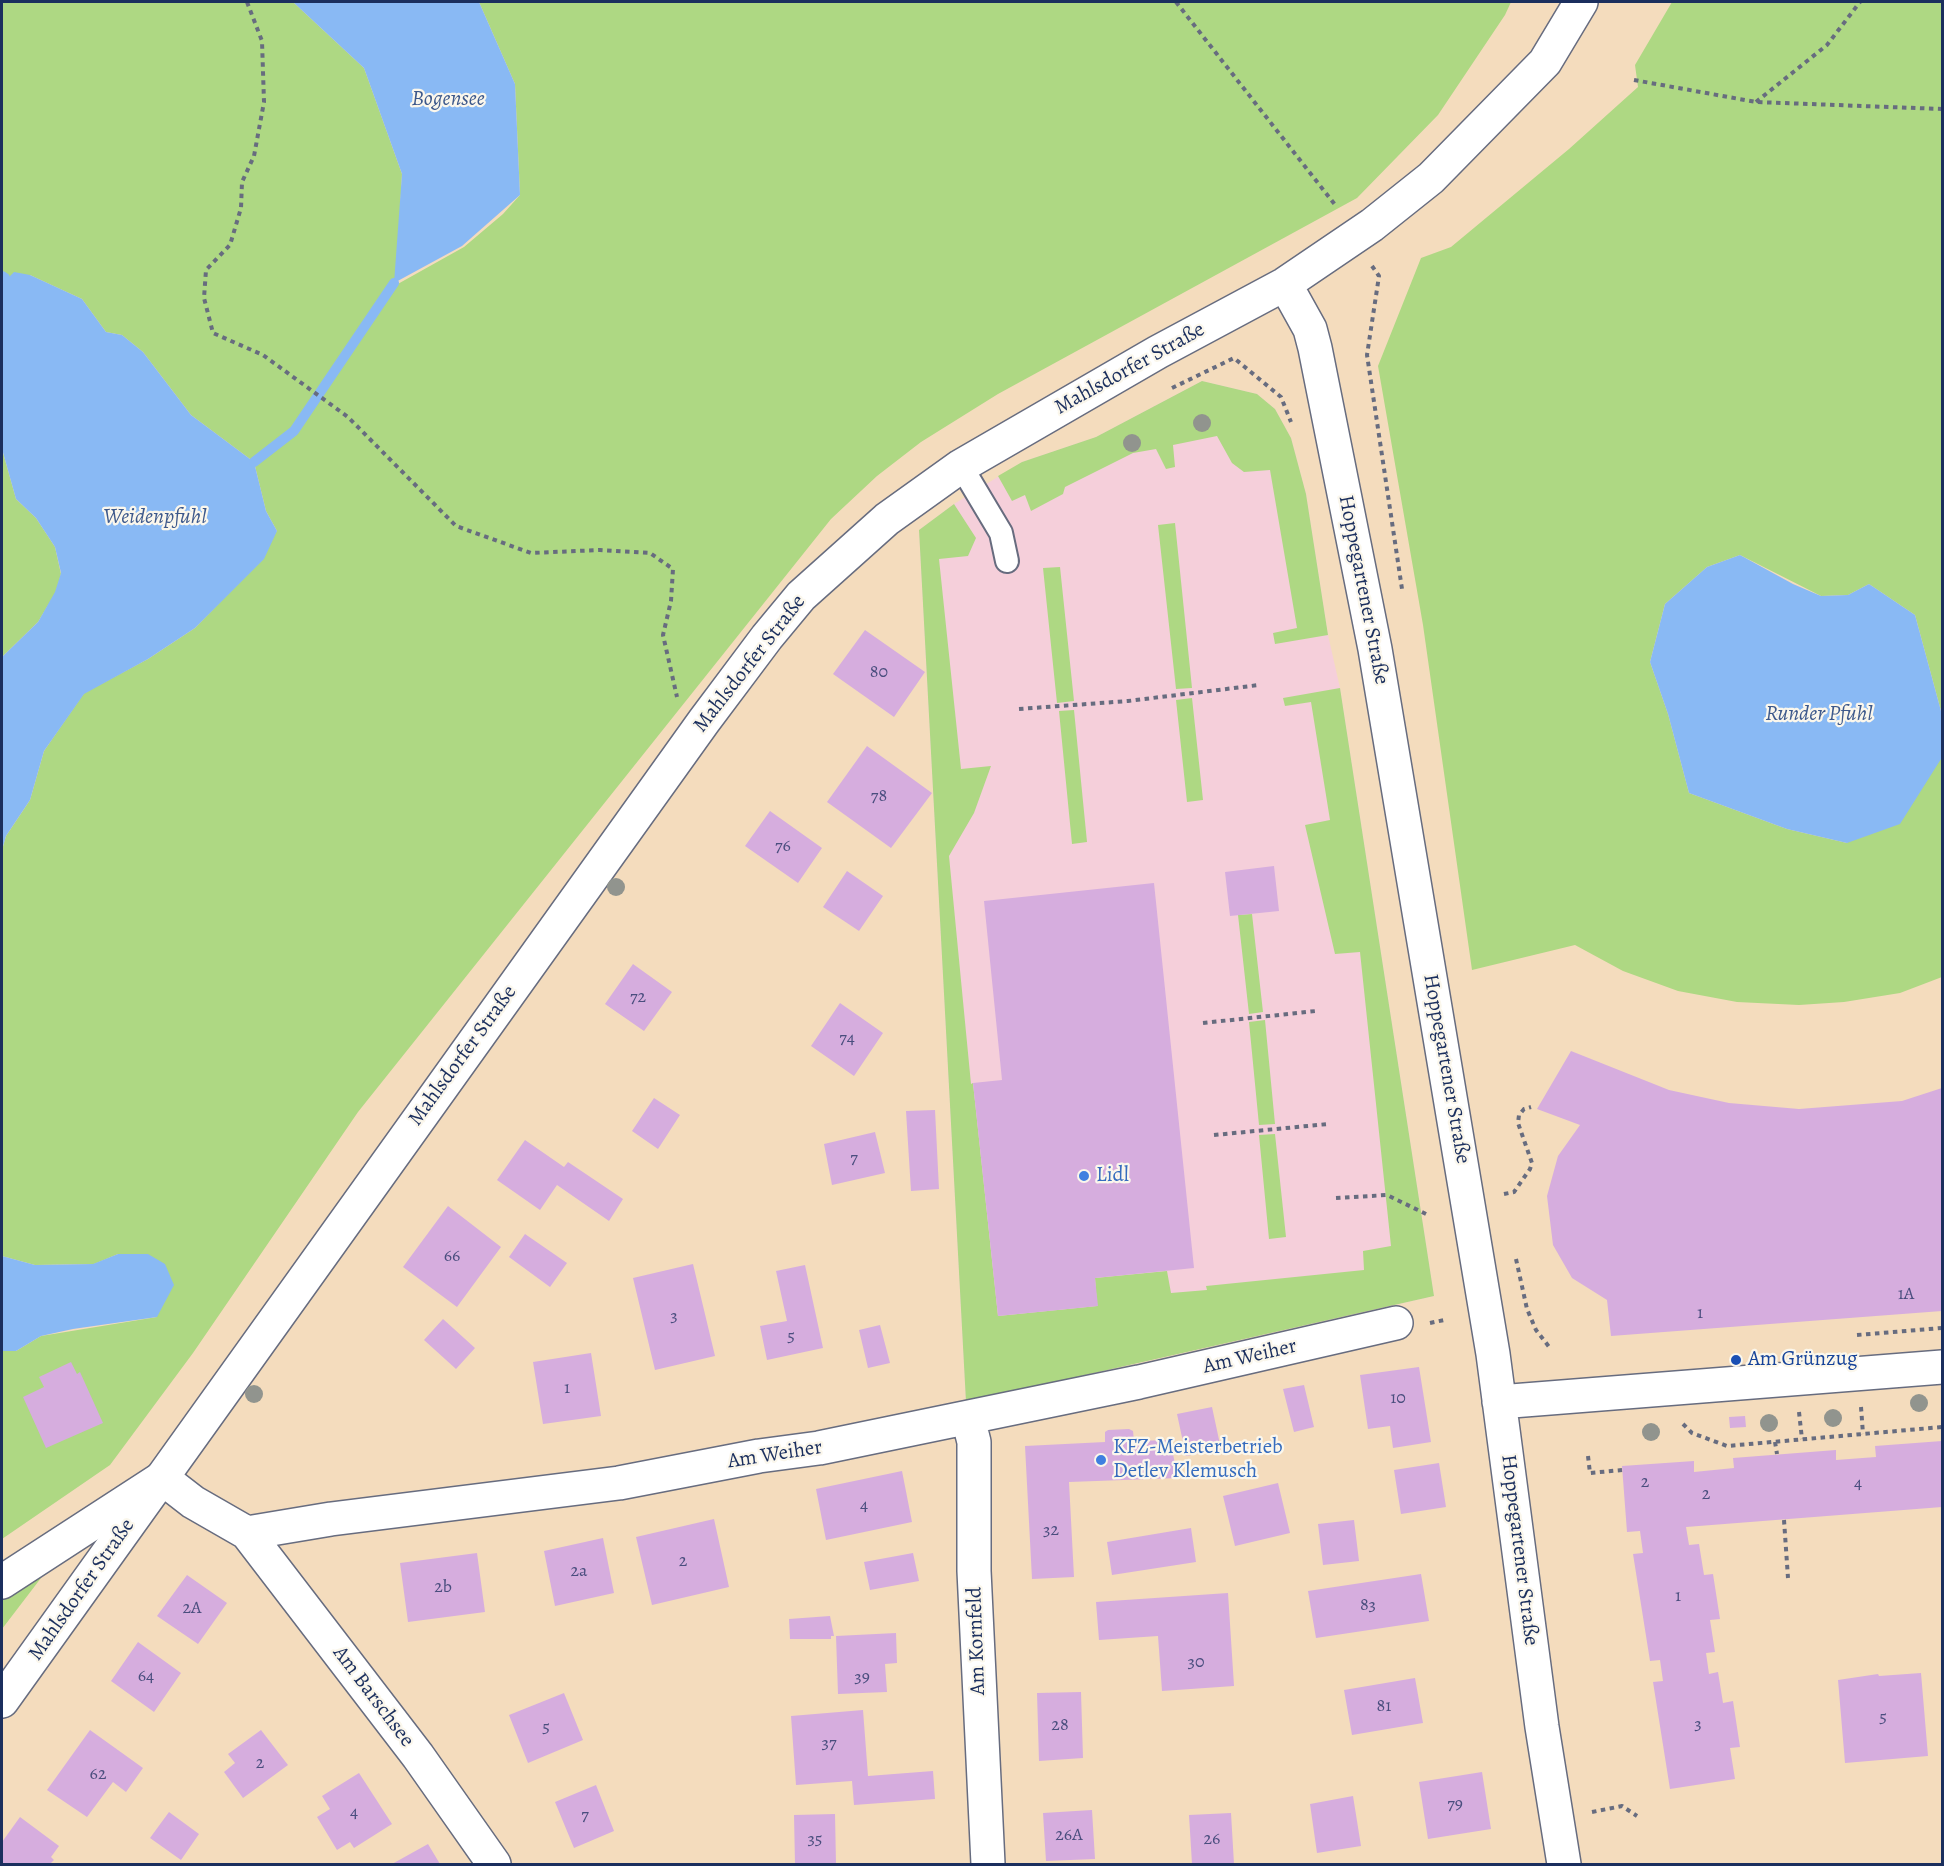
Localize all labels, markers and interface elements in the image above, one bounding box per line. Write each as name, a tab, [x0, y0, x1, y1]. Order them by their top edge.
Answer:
water label: Bogensee	[411, 87, 485, 113]
street label: Mahlsdorfer Straße	[1051, 317, 1209, 421]
street label: Hoppegartener Straße	[1332, 493, 1394, 687]
water label: Weidenpfuhl	[103, 505, 207, 531]
street label: Mahlsdorfer Straße	[688, 590, 812, 738]
house number: 80	[870, 662, 888, 684]
water label: Runder Pfuhl	[1765, 702, 1873, 728]
house number: 78	[871, 786, 887, 808]
house number: 76	[775, 836, 791, 858]
street label: Hoppegartener Straße	[1417, 972, 1475, 1166]
street label: Mahlsdorfer Straße	[404, 981, 522, 1131]
house number: 72	[630, 987, 646, 1009]
house number: 74	[839, 1028, 855, 1050]
house number: 7	[850, 1148, 858, 1170]
place label: Lidl	[1096, 1163, 1129, 1189]
marker: Lidl	[1077, 1169, 1091, 1183]
house number: 66	[444, 1246, 460, 1268]
house number: 1A	[1898, 1284, 1914, 1306]
house number: 1	[1697, 1303, 1703, 1325]
house number: 3	[670, 1306, 678, 1328]
house number: 5	[787, 1326, 795, 1348]
street label: Am Weiher	[1201, 1334, 1299, 1380]
place label: Am Grünzug	[1748, 1347, 1858, 1373]
marker: Am Grünzug	[1729, 1353, 1743, 1367]
house number: 1	[564, 1378, 570, 1400]
house number: 10	[1390, 1388, 1406, 1410]
street label: Am Weiher	[726, 1435, 824, 1475]
place label: KFZ-Meisterbetrieb Detlev Klemusch	[1113, 1435, 1283, 1485]
marker: KFZ-Meisterbetrieb Detlev Klemusch	[1094, 1453, 1108, 1467]
street label: Hoppegartener Straße	[1495, 1453, 1543, 1647]
house number: 2	[1641, 1472, 1649, 1494]
house number: 4	[1854, 1473, 1862, 1495]
house number: 2	[1702, 1484, 1710, 1506]
house number: 4	[860, 1495, 868, 1517]
street label: Mahlsdorfer Straße	[24, 1514, 140, 1666]
house number: 32	[1043, 1520, 1059, 1542]
house number: 2	[679, 1551, 687, 1573]
house number: 2a	[571, 1561, 587, 1583]
house number: 2b	[434, 1577, 452, 1599]
street label: Am Kornfeld	[963, 1586, 991, 1696]
house number: 1	[1675, 1586, 1681, 1608]
house number: 83	[1360, 1595, 1376, 1617]
house number: 2A	[182, 1598, 202, 1620]
street label: Am Barschsee	[327, 1642, 419, 1752]
house number: 30	[1187, 1652, 1205, 1674]
house number: 64	[138, 1666, 154, 1688]
house number: 39	[854, 1667, 870, 1689]
house number: 81	[1377, 1696, 1391, 1718]
house number: 5	[1879, 1707, 1887, 1729]
house number: 3	[1694, 1714, 1702, 1736]
house number: 28	[1051, 1715, 1069, 1737]
house number: 5	[542, 1717, 550, 1739]
house number: 37	[821, 1733, 837, 1755]
house number: 2	[256, 1753, 264, 1775]
house number: 62	[90, 1764, 106, 1786]
house number: 79	[1447, 1794, 1463, 1816]
house number: 4	[350, 1802, 358, 1824]
house number: 7	[581, 1805, 589, 1827]
house number: 26A	[1055, 1825, 1083, 1847]
house number: 35	[807, 1829, 823, 1851]
house number: 26	[1204, 1829, 1220, 1851]

